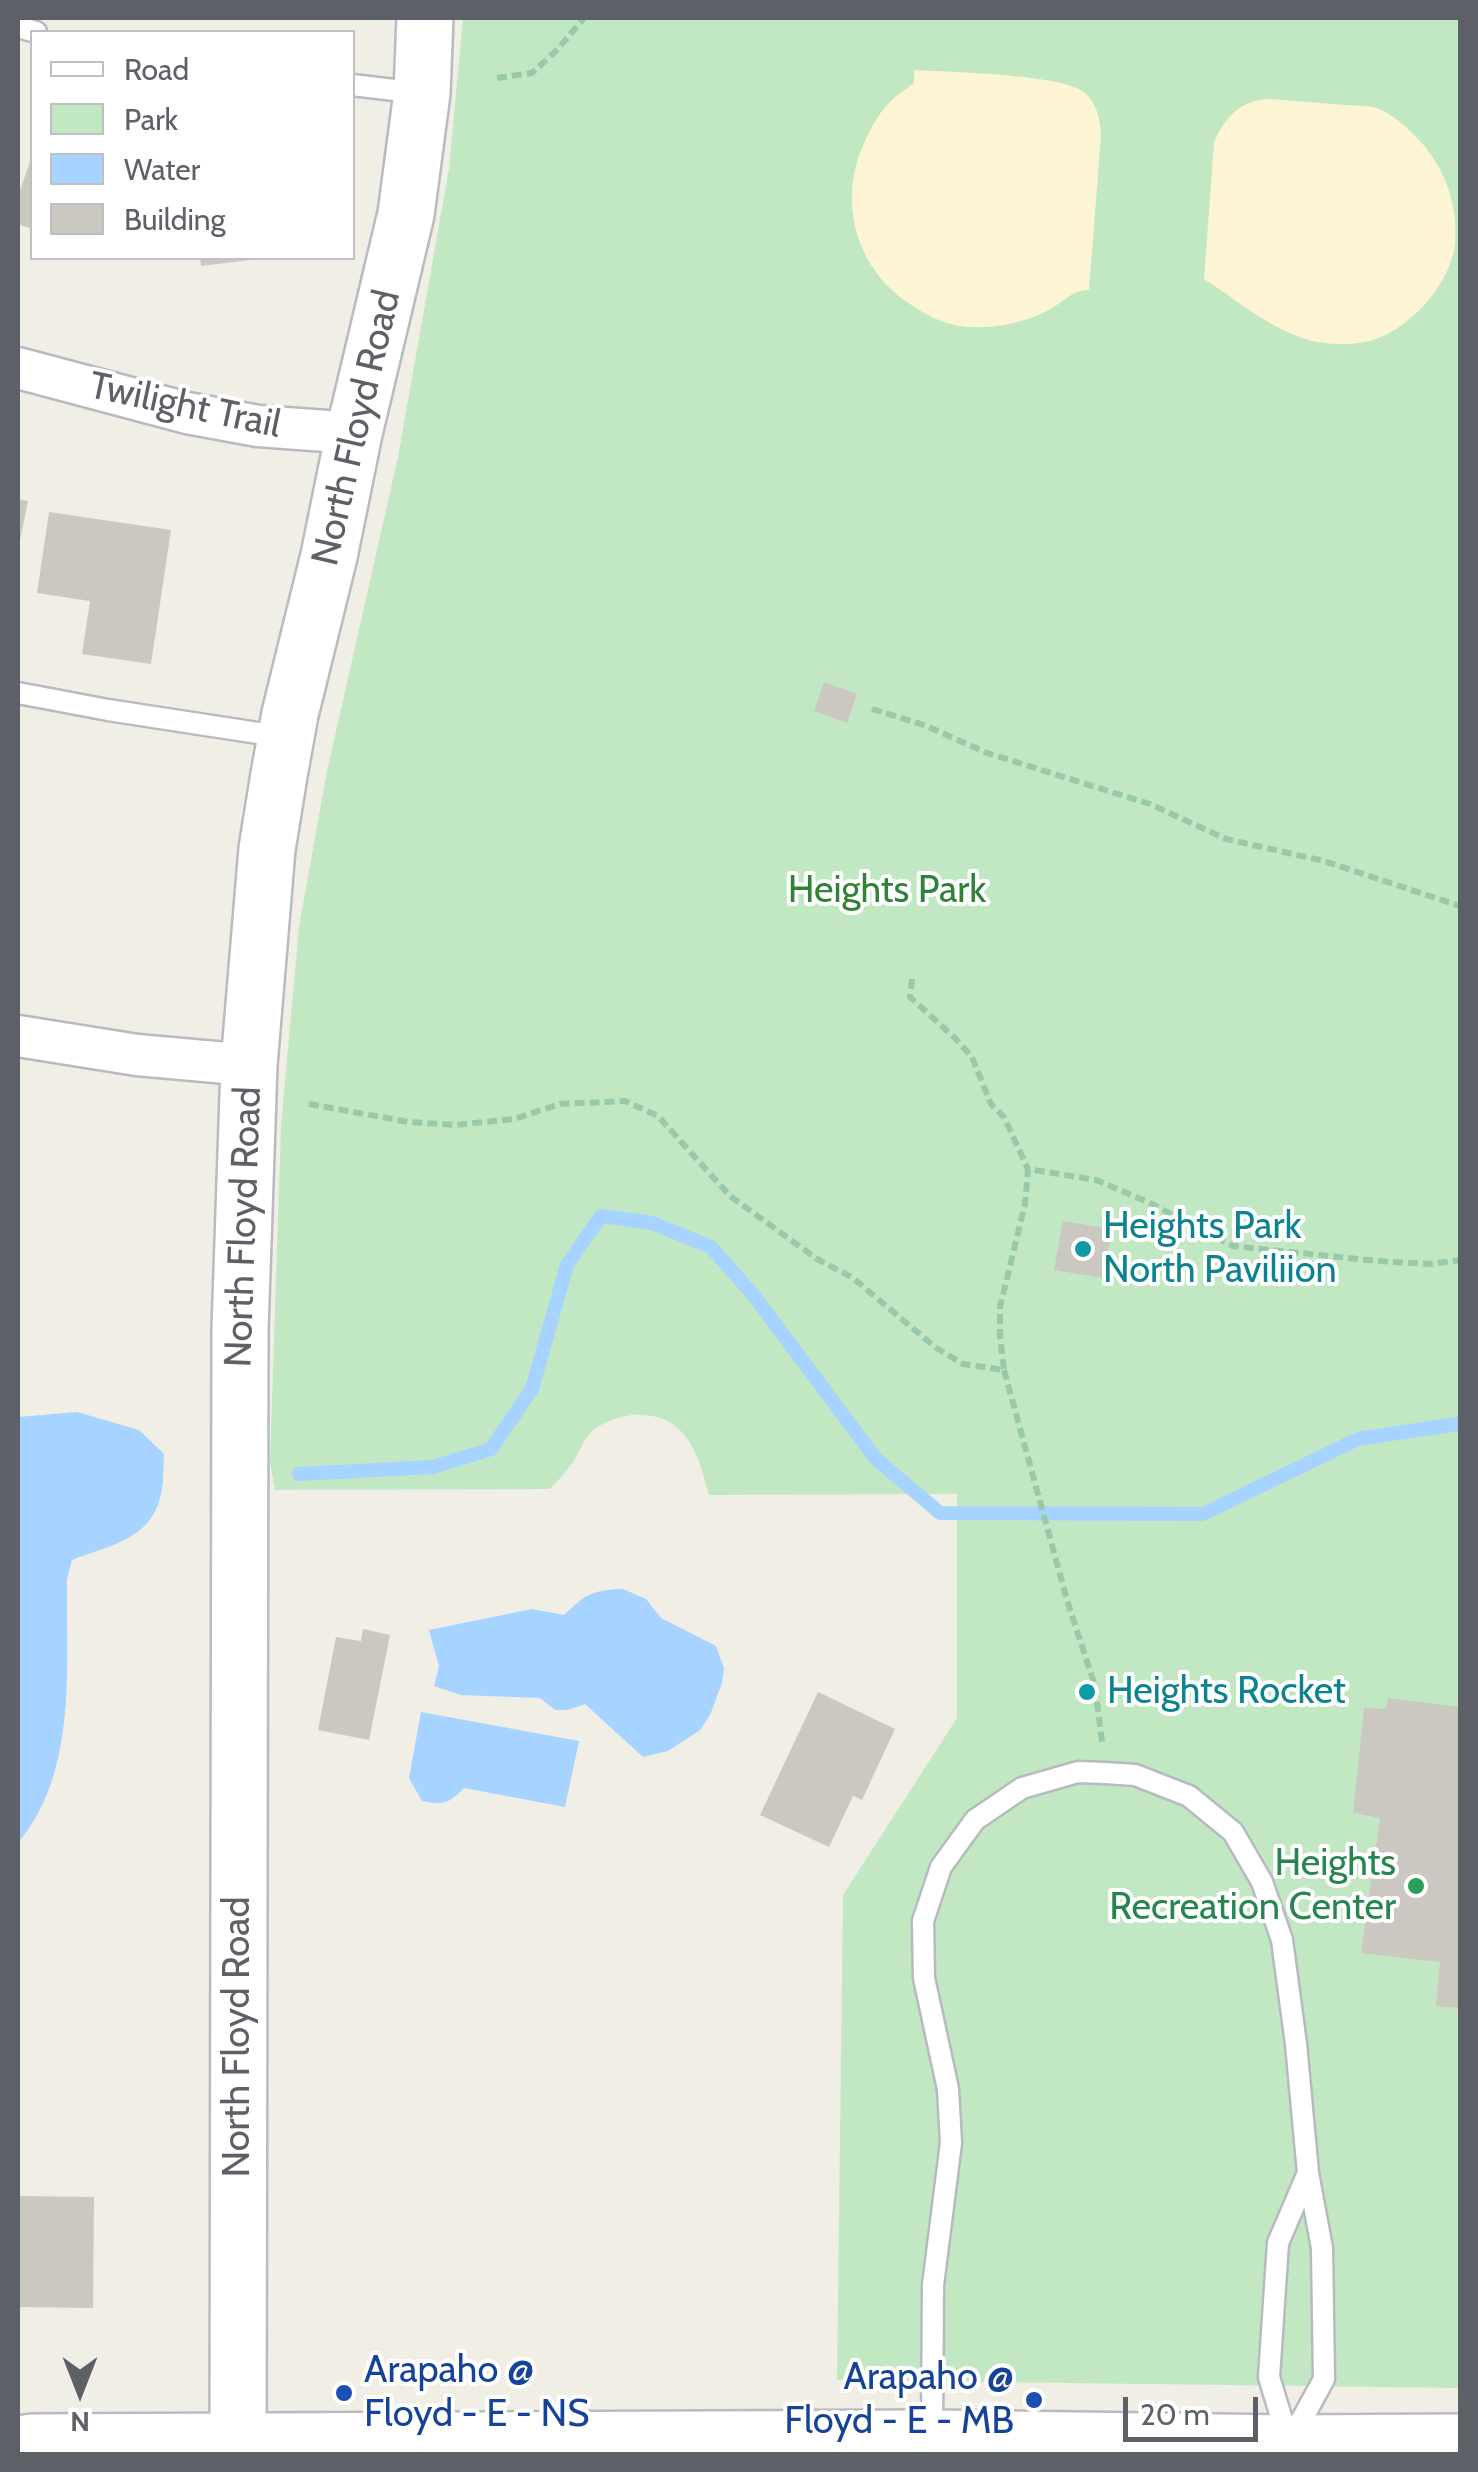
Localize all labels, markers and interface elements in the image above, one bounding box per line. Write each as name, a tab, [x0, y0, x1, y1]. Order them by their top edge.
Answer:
legend	[30, 30, 355, 260]
text: Road	[124, 51, 189, 88]
text: Park	[124, 101, 178, 138]
text: Water	[124, 151, 200, 188]
text: Building	[124, 201, 226, 238]
street label: North Floyd Road	[303, 286, 411, 570]
street label: Twilight Trail	[85, 363, 285, 449]
park label: Heights Park	[788, 868, 986, 914]
street label: North Floyd Road	[216, 1086, 272, 1368]
place label: Heights Park North Paviliion	[1103, 1204, 1337, 1294]
marker: Heights Park North Paviliion	[1072, 1238, 1094, 1260]
place label: Heights Rocket	[1107, 1669, 1346, 1715]
marker: Heights Rocket	[1076, 1681, 1098, 1703]
place label: Heights Recreation Center	[1109, 1841, 1396, 1930]
marker: Heights Recreation Center	[1405, 1875, 1427, 1897]
street label: North Floyd Road	[215, 1896, 261, 2178]
north arrow	[30, 2342, 130, 2442]
place label: Arapaho @ Floyd - E - NS	[364, 2348, 589, 2438]
place label: Arapaho @ Floyd - E - MB	[784, 2355, 1014, 2444]
scale bar	[1128, 2377, 1263, 2439]
marker: Arapaho @ Floyd - E - NS	[333, 2382, 355, 2404]
marker: Arapaho @ Floyd - E - MB	[1023, 2389, 1045, 2411]
text: 20 m	[1140, 2396, 1210, 2433]
text: N	[70, 2405, 90, 2439]

